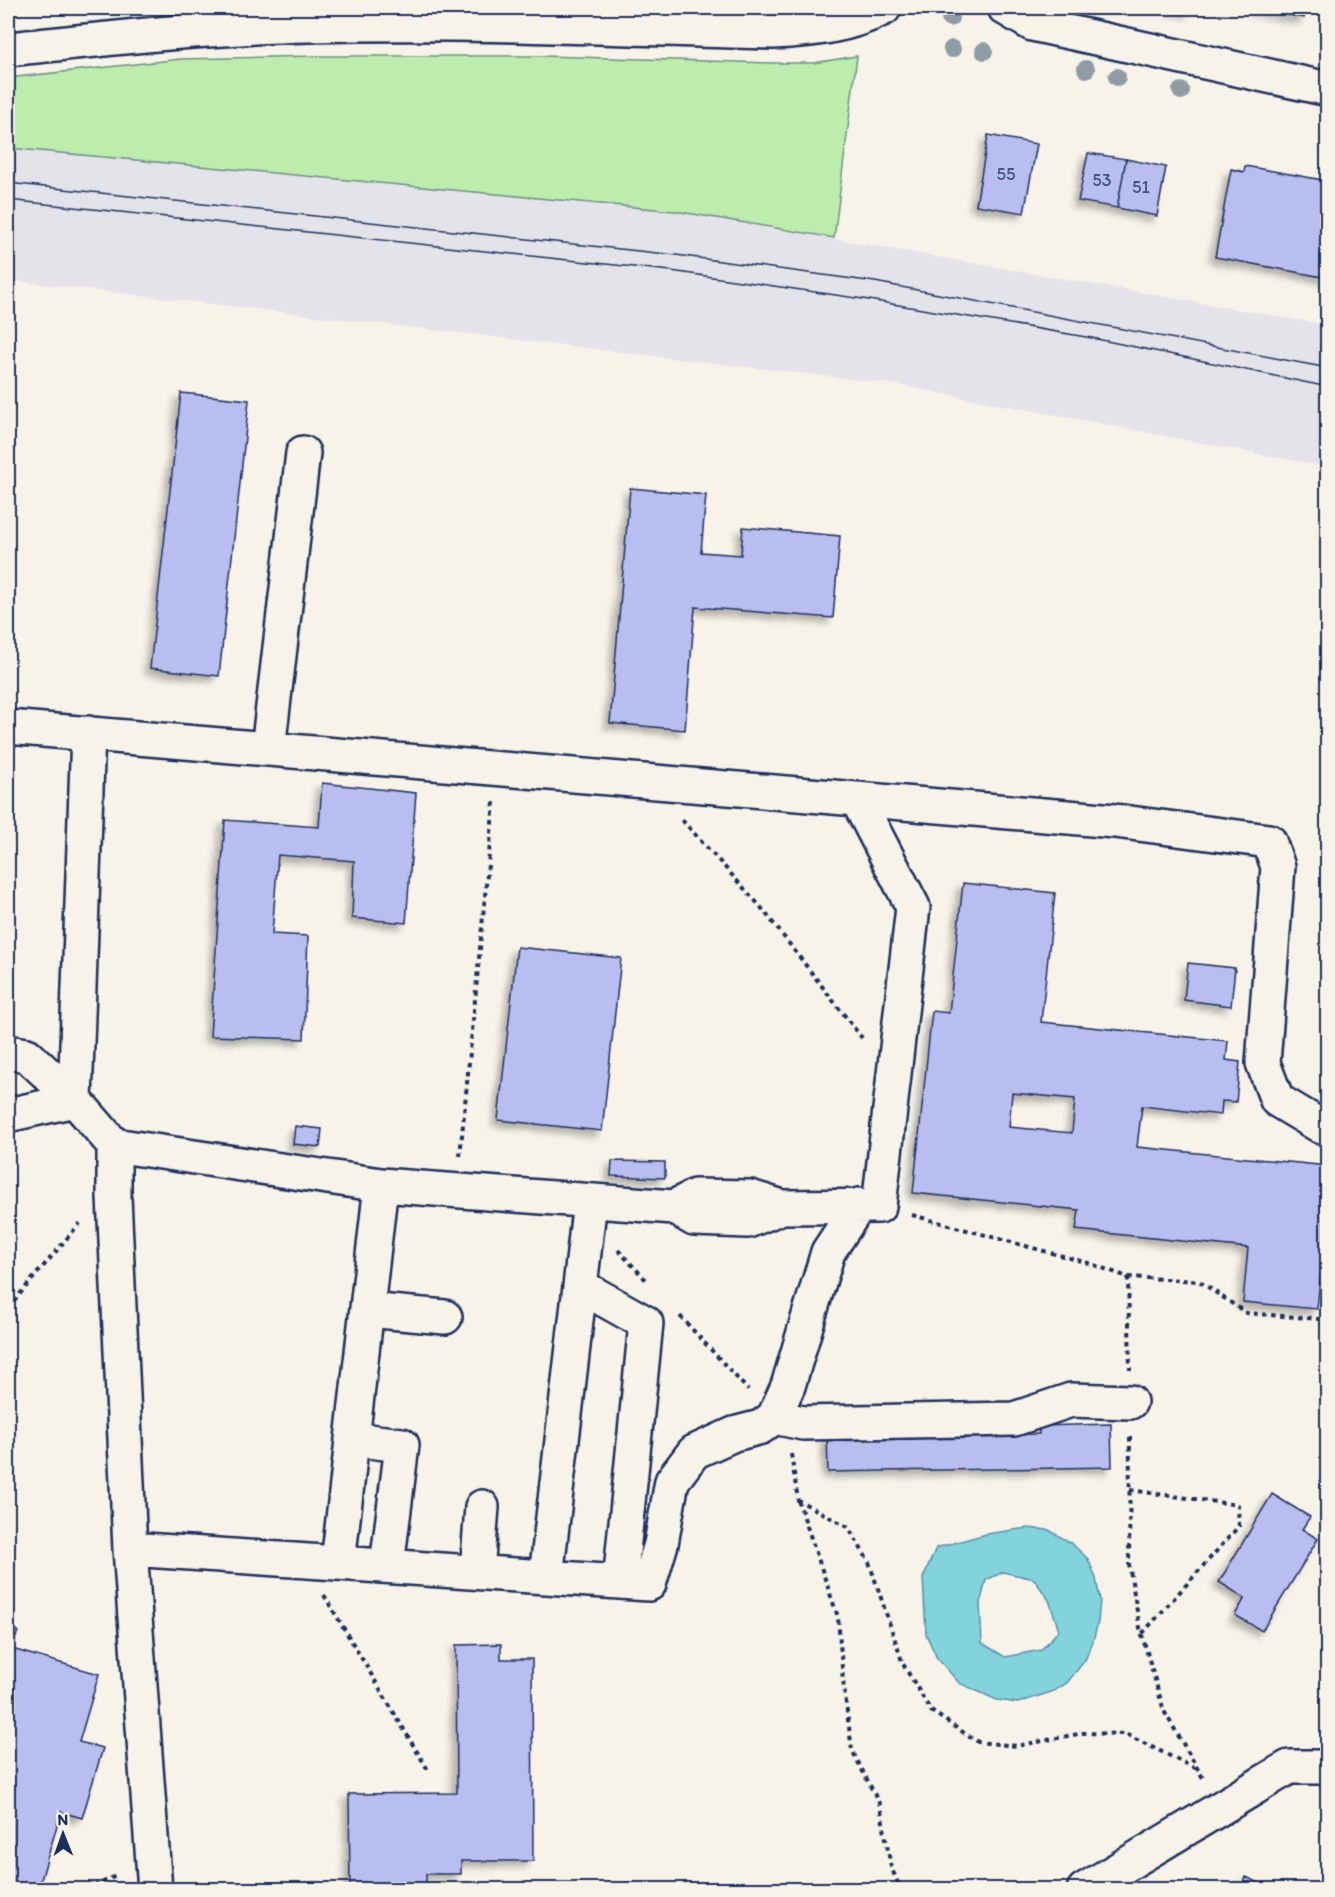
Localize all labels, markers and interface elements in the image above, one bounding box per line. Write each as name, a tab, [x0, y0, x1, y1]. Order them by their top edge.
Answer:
house number: 55	[997, 163, 1015, 185]
house number: 53	[1092, 169, 1112, 191]
house number: 51	[1132, 176, 1150, 198]
north arrow	[33, 1804, 93, 1864]
text: N	[57, 1810, 68, 1829]

